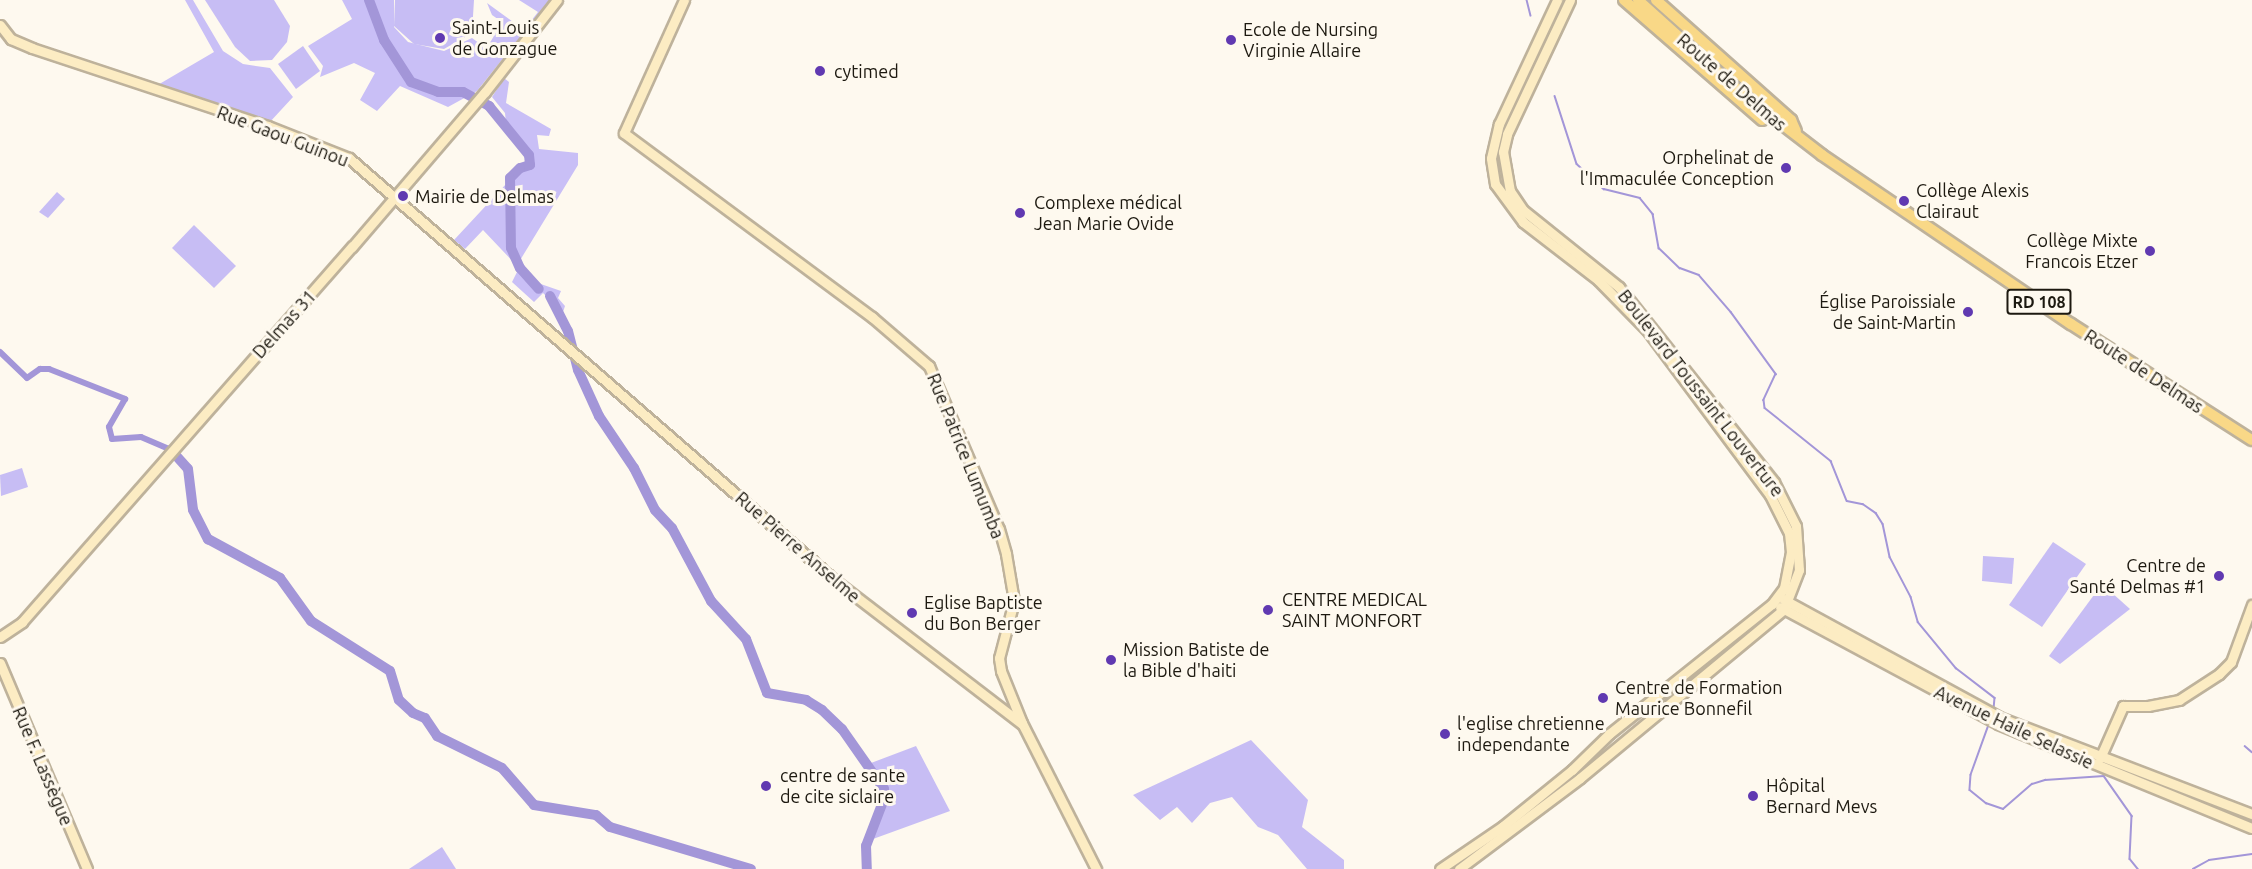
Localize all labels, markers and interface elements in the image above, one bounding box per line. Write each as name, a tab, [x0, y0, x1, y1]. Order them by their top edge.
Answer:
place label: Saint-Louis de Gonzague	[452, 17, 557, 60]
place label: Ecole de Nursing Virginie Allaire	[1243, 19, 1378, 62]
street label: Route de Delmas	[1673, 29, 1791, 135]
marker: Saint-Louis de Gonzague	[433, 31, 447, 45]
marker: Ecole de Nursing Virginie Allaire	[1224, 33, 1238, 47]
place label: cytimed	[834, 60, 899, 82]
marker: cytimed	[811, 62, 829, 80]
street label: Rue Gaou Guinou	[214, 101, 352, 171]
place label: Orphelinat de l'Immaculée Conception	[1580, 147, 1774, 190]
marker: Orphelinat de l'Immaculée Conception	[1779, 161, 1793, 175]
place label: Collège Alexis Clairaut	[1916, 180, 2029, 222]
place label: Mairie de Delmas	[415, 185, 554, 207]
marker: Mairie de Delmas	[396, 189, 410, 203]
place label: Complexe médical Jean Marie Ovide	[1034, 192, 1182, 234]
marker: Collège Alexis Clairaut	[1897, 194, 1911, 208]
marker: Complexe médical Jean Marie Ovide	[1011, 204, 1029, 222]
place label: Collège Mixte Francois Etzer	[2025, 230, 2138, 272]
marker: Collège Mixte Francois Etzer	[2143, 244, 2157, 258]
street label: Delmas 31	[248, 285, 320, 363]
street label: Boulevard Toussaint Louverture	[1614, 285, 1788, 501]
road number: RD 108	[2006, 289, 2072, 315]
place label: Église Paroissiale de Saint-Martin	[1819, 291, 1956, 334]
marker: Église Paroissiale de Saint-Martin	[1961, 305, 1975, 319]
street label: Route de Delmas	[2080, 324, 2208, 418]
street label: Rue Patrice Lumumba	[923, 370, 1009, 542]
street label: Rue Pierre Anselme	[731, 487, 865, 607]
place label: Centre de Santé Delmas #1	[2070, 555, 2206, 598]
marker: Centre de Santé Delmas #1	[2210, 567, 2228, 585]
place label: CENTRE MEDICAL SAINT MONFORT	[1282, 589, 1427, 632]
place label: Eglise Baptiste du Bon Berger	[924, 592, 1043, 634]
marker: CENTRE MEDICAL SAINT MONFORT	[1259, 601, 1277, 619]
marker: Eglise Baptiste du Bon Berger	[905, 606, 919, 620]
place label: Mission Batiste de la Bible d'haiti	[1123, 639, 1269, 682]
marker: Mission Batiste de la Bible d'haiti	[1104, 653, 1118, 667]
place label: Centre de Formation Maurice Bonnefil	[1615, 677, 1783, 720]
street label: Avenue Haile Selassie	[1931, 681, 2097, 773]
marker: Centre de Formation Maurice Bonnefil	[1596, 691, 1610, 705]
street label: Rue F. Lassègue	[8, 703, 78, 829]
place label: l'eglise chretienne independante	[1457, 713, 1605, 756]
marker: l'eglise chretienne independante	[1438, 727, 1452, 741]
place label: centre de sante de cite siclaire	[780, 765, 905, 808]
place label: Hôpital Bernard Mevs	[1766, 775, 1877, 818]
marker: centre de sante de cite siclaire	[757, 777, 775, 795]
marker: Hôpital Bernard Mevs	[1744, 787, 1762, 805]

